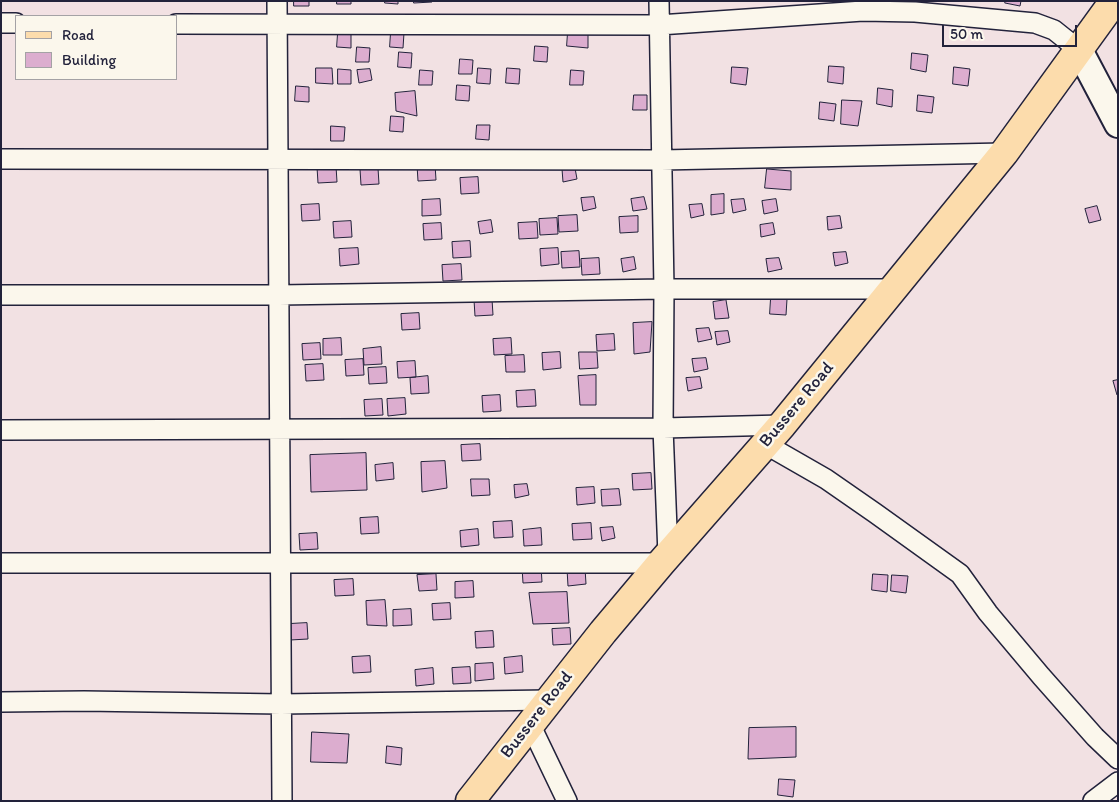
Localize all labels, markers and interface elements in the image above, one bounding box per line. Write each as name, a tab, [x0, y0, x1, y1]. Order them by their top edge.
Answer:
legend	[15, 15, 178, 80]
scale bar	[944, 15, 1079, 47]
text: 50 m	[950, 25, 983, 43]
text: Road	[62, 26, 94, 44]
text: Building	[62, 51, 116, 69]
street label: Bussere Road	[755, 358, 839, 452]
street label: Bussere Road	[496, 667, 578, 763]

